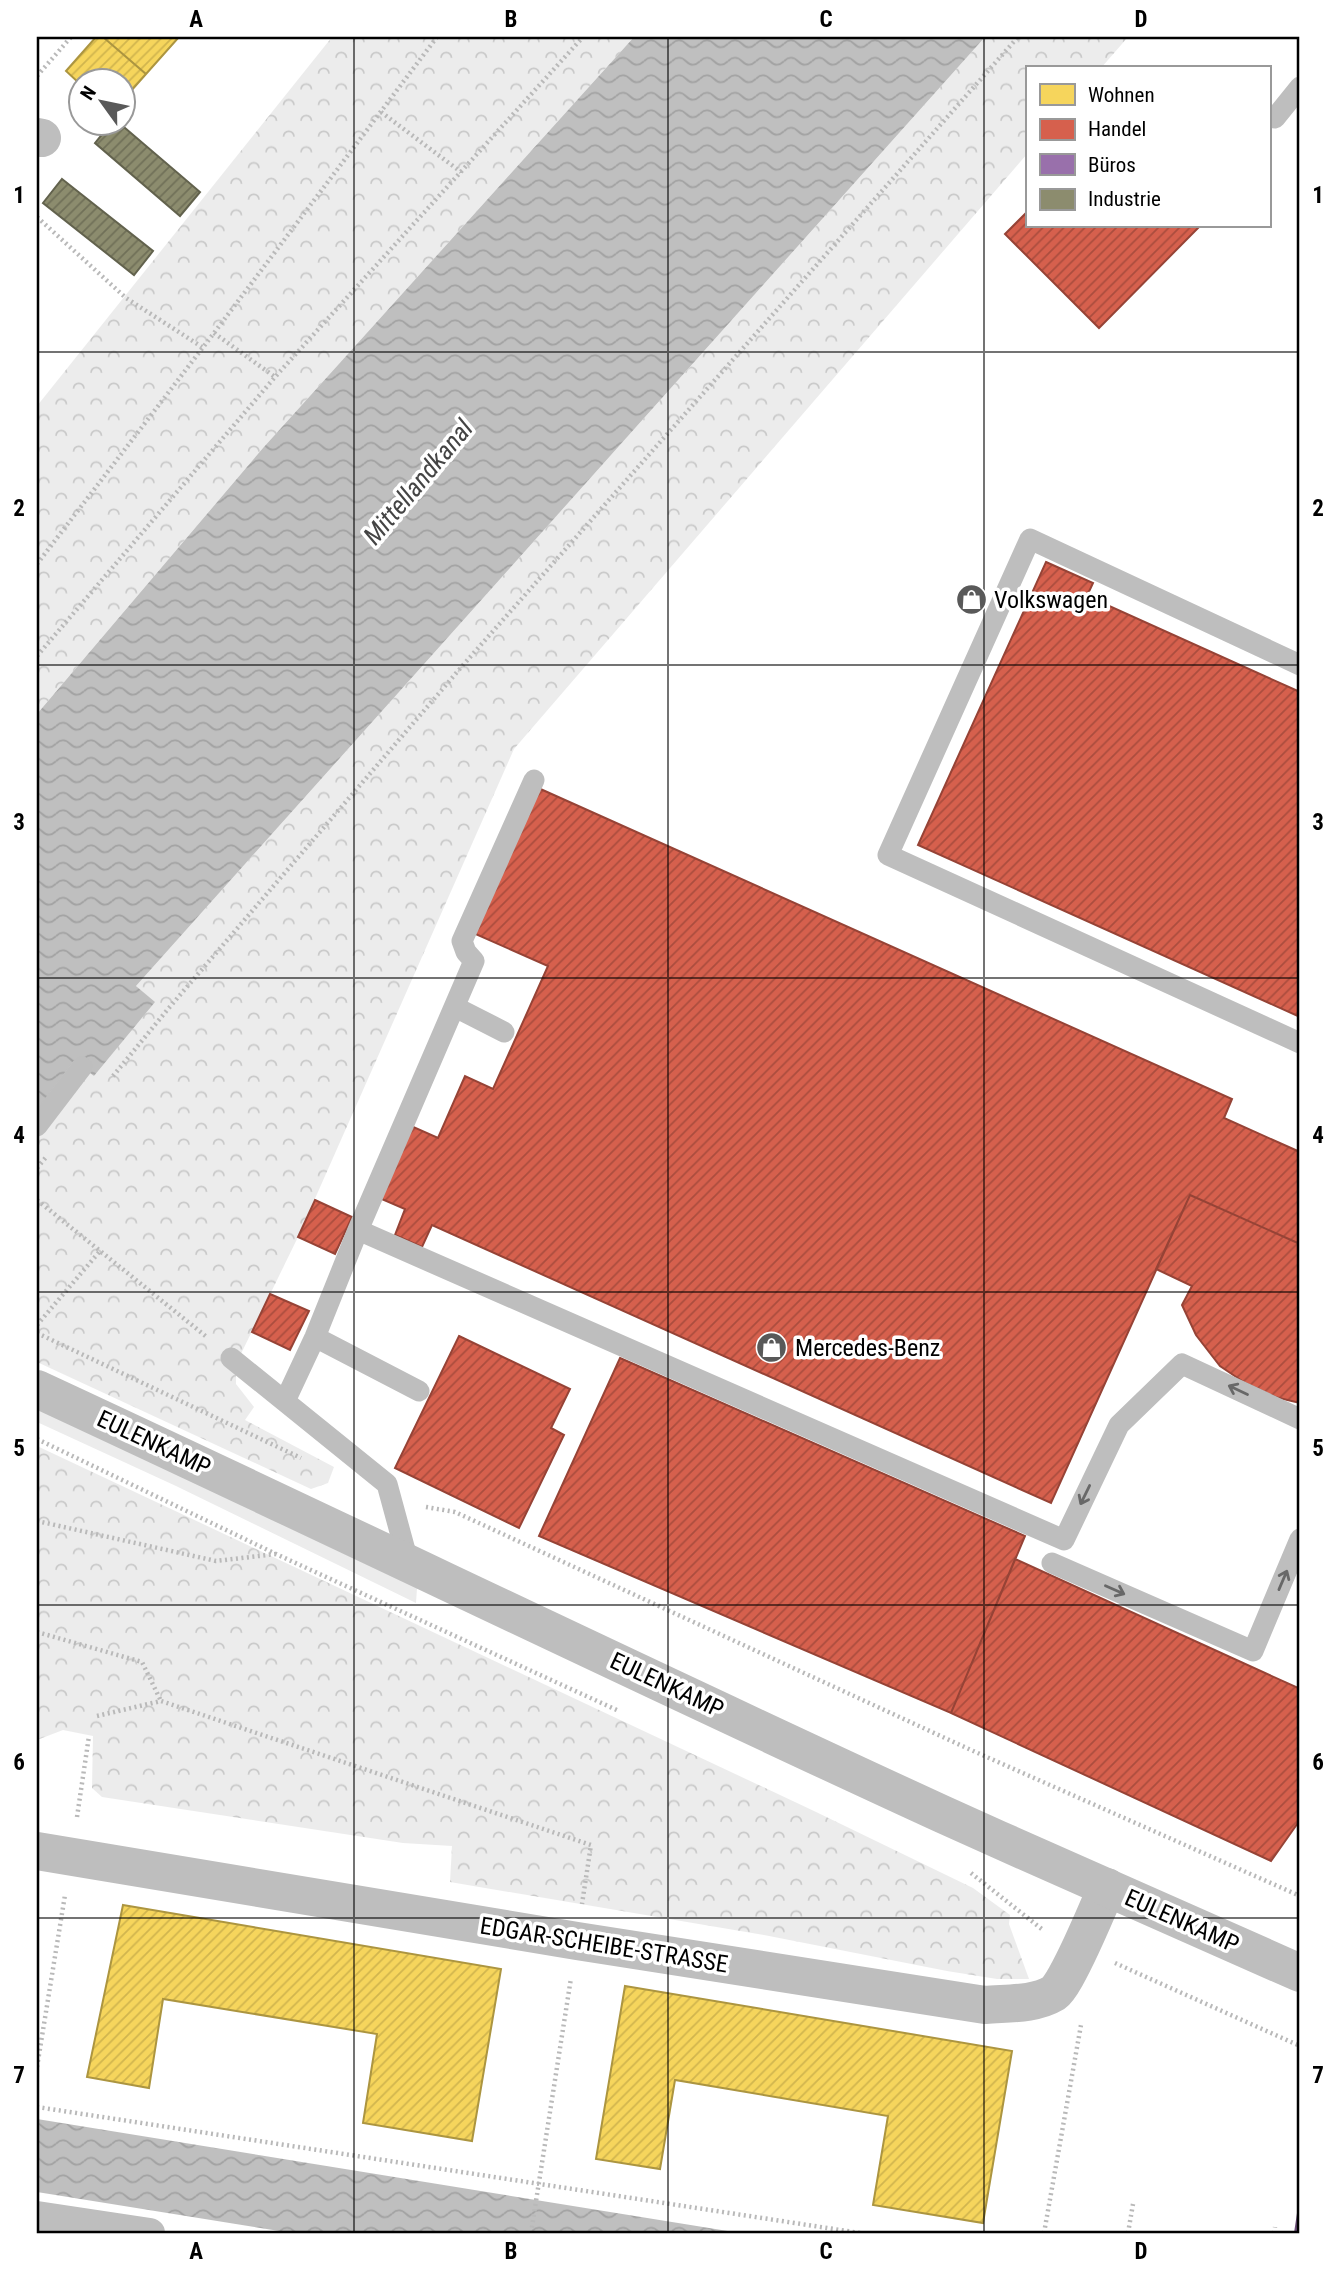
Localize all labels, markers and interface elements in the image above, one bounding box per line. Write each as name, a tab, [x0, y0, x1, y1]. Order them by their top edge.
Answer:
text: A	[189, 6, 203, 33]
text: B	[505, 6, 517, 33]
text: C	[819, 6, 833, 33]
text: D	[1135, 6, 1148, 33]
north arrow	[66, 66, 136, 136]
legend	[1026, 66, 1270, 228]
text: N	[75, 82, 101, 104]
text: Wohnen	[1088, 83, 1155, 107]
text: Handel	[1088, 117, 1146, 141]
text: Büros	[1088, 153, 1136, 177]
text: 1	[13, 182, 25, 209]
text: 1	[1312, 182, 1324, 209]
text: Industrie	[1088, 187, 1161, 211]
water label: Mittellandkanal	[357, 413, 480, 550]
text: 2	[13, 495, 25, 522]
text: 2	[1312, 495, 1324, 522]
shop icon: Volkswagen	[954, 583, 988, 617]
place label: Volkswagen	[994, 586, 1108, 614]
text: 3	[13, 809, 25, 836]
text: 3	[1312, 809, 1324, 836]
text: 4	[13, 1122, 25, 1149]
text: 4	[1312, 1122, 1324, 1149]
shop icon: Mercedes-Benz	[755, 1331, 789, 1365]
place label: Mercedes-Benz	[795, 1334, 940, 1362]
one-way arrow	[1228, 1383, 1249, 1396]
street label: EULENKAMP	[93, 1405, 215, 1481]
text: 5	[13, 1435, 25, 1462]
text: 5	[1312, 1435, 1324, 1462]
one-way arrow	[1078, 1484, 1091, 1505]
one-way arrow	[1277, 1570, 1290, 1591]
one-way arrow	[1104, 1584, 1125, 1597]
street label: EULENKAMP	[606, 1647, 728, 1723]
text: 6	[13, 1749, 25, 1776]
text: 6	[1312, 1749, 1324, 1776]
street label: EULENKAMP	[1121, 1883, 1243, 1959]
street label: EDGAR-SCHEIBE-STRASSE	[478, 1912, 730, 1978]
text: 7	[13, 2062, 25, 2089]
text: 7	[1312, 2062, 1324, 2089]
text: A	[189, 2238, 203, 2265]
text: B	[505, 2238, 517, 2265]
text: C	[819, 2238, 833, 2265]
text: D	[1135, 2238, 1148, 2265]

